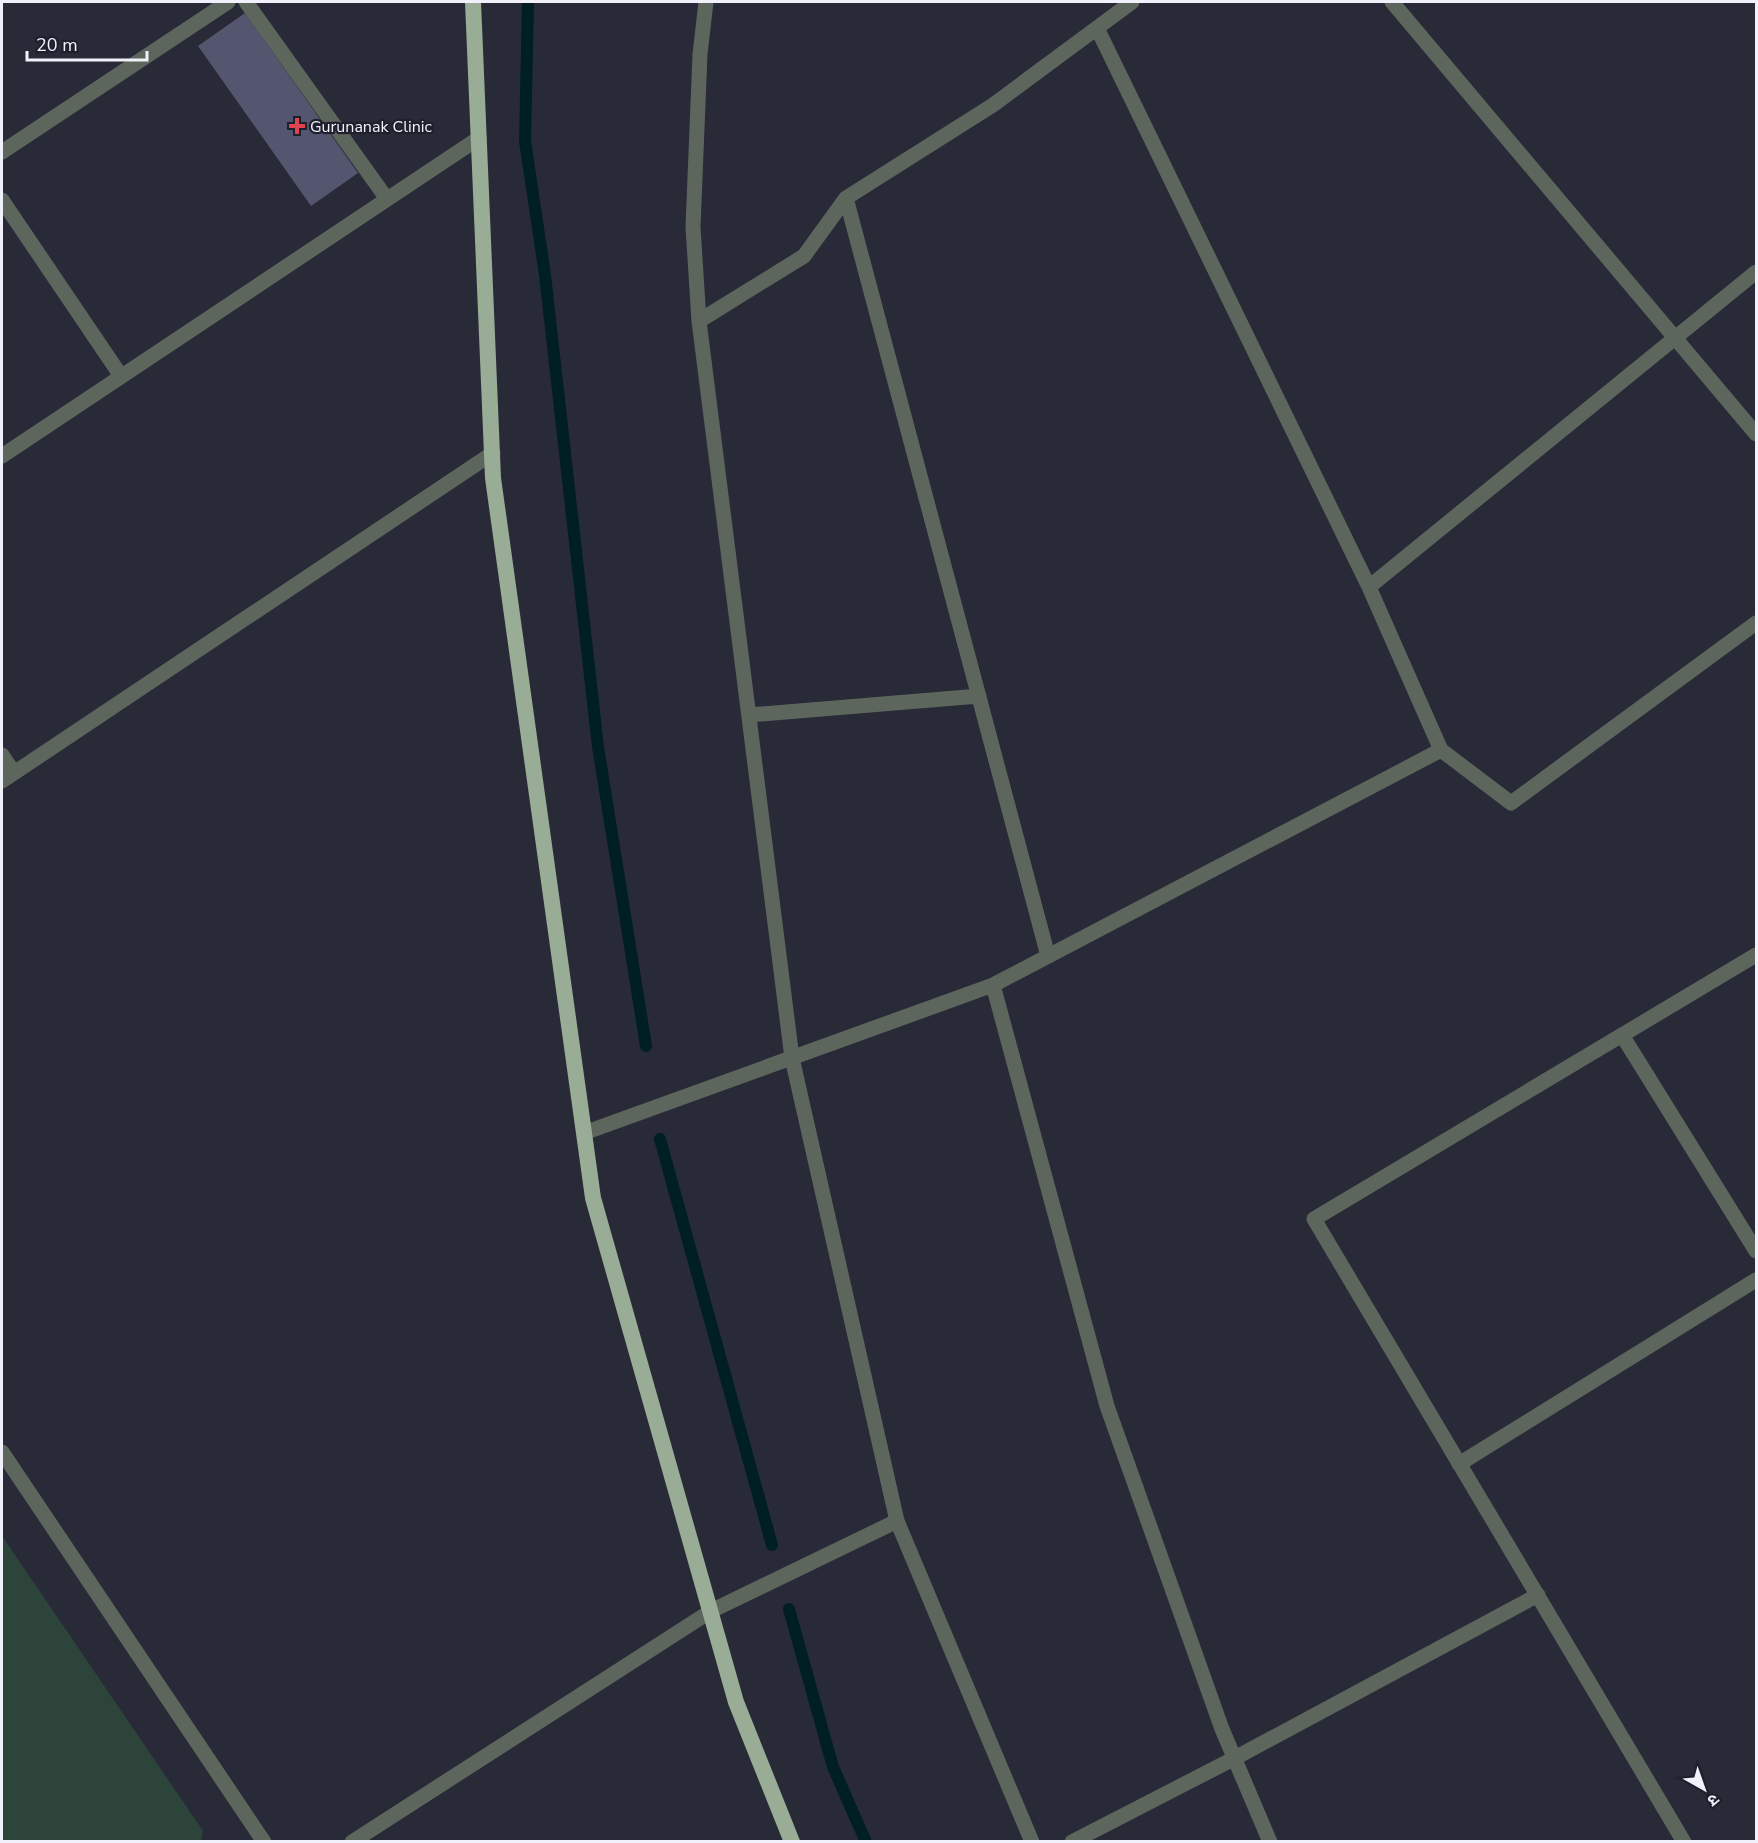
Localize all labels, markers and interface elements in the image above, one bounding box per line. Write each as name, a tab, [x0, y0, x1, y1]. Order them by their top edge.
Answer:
scale bar	[27, 24, 147, 62]
text: 20 m	[36, 33, 78, 57]
place label: Gurunanak Clinic	[310, 116, 433, 138]
marker: Gurunanak Clinic	[288, 117, 306, 135]
north arrow	[1674, 1759, 1734, 1819]
text: उ	[1702, 1788, 1724, 1812]

